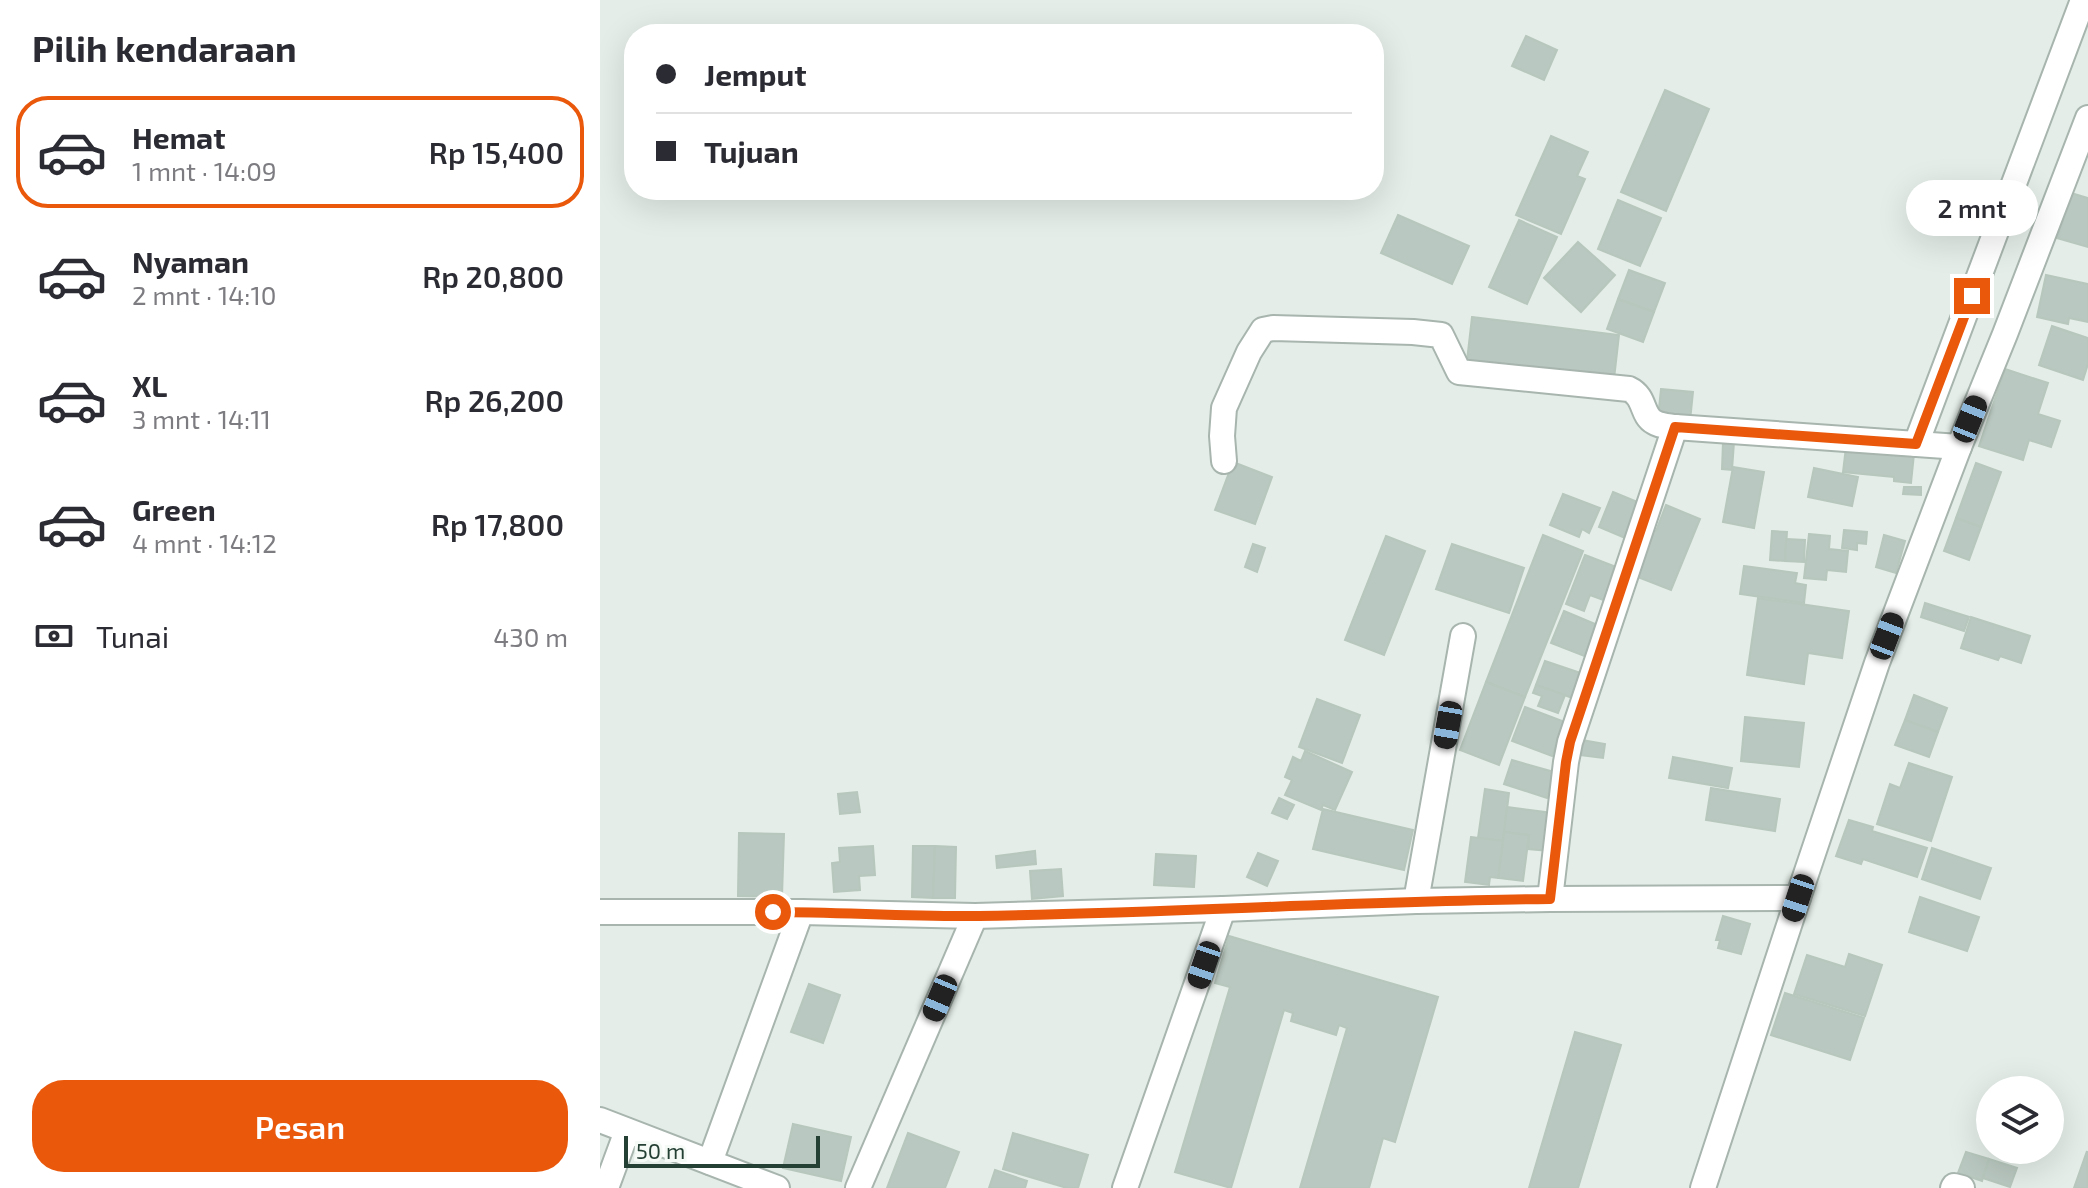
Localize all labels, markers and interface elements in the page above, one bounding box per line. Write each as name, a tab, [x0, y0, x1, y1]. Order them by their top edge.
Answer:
text: Pilih kendaraan	[32, 26, 297, 69]
text: Jemput	[704, 56, 807, 92]
icon: car	[36, 116, 108, 188]
text: Hemat	[132, 119, 225, 155]
text: Tujuan	[704, 133, 799, 169]
text: Rp 15,400	[429, 134, 564, 170]
text: 1 mnt · 14:09	[132, 155, 277, 186]
callout: 2 mnt	[1906, 180, 2038, 236]
text: 2 mnt	[1937, 192, 2007, 223]
icon: car	[36, 240, 108, 312]
text: Nyaman	[132, 243, 249, 279]
text: Rp 20,800	[422, 258, 564, 294]
route end	[1954, 278, 1990, 314]
text: 2 mnt · 14:10	[132, 279, 276, 310]
icon: car	[36, 364, 108, 436]
text: XL	[132, 367, 167, 403]
text: Rp 26,200	[425, 382, 564, 418]
car	[1950, 392, 1990, 446]
text: 3 mnt · 14:11	[132, 403, 271, 434]
icon: car	[36, 488, 108, 560]
text: Green	[132, 491, 216, 527]
text: Rp 17,800	[431, 506, 564, 542]
text: 4 mnt · 14:12	[132, 527, 277, 558]
car	[1867, 609, 1907, 663]
icon: cash	[32, 614, 76, 658]
text: Tunai	[96, 618, 169, 654]
text: 430 m	[493, 621, 568, 652]
car	[1432, 699, 1464, 751]
car	[1779, 871, 1817, 925]
route start	[755, 894, 791, 930]
car	[1185, 938, 1223, 992]
car	[920, 971, 960, 1025]
map controls	[1976, 1076, 2064, 1164]
button: layers	[1976, 1076, 2064, 1164]
button: Pesan	[32, 1080, 568, 1172]
scale bar	[624, 1132, 820, 1168]
text: 50 m	[636, 1137, 685, 1163]

